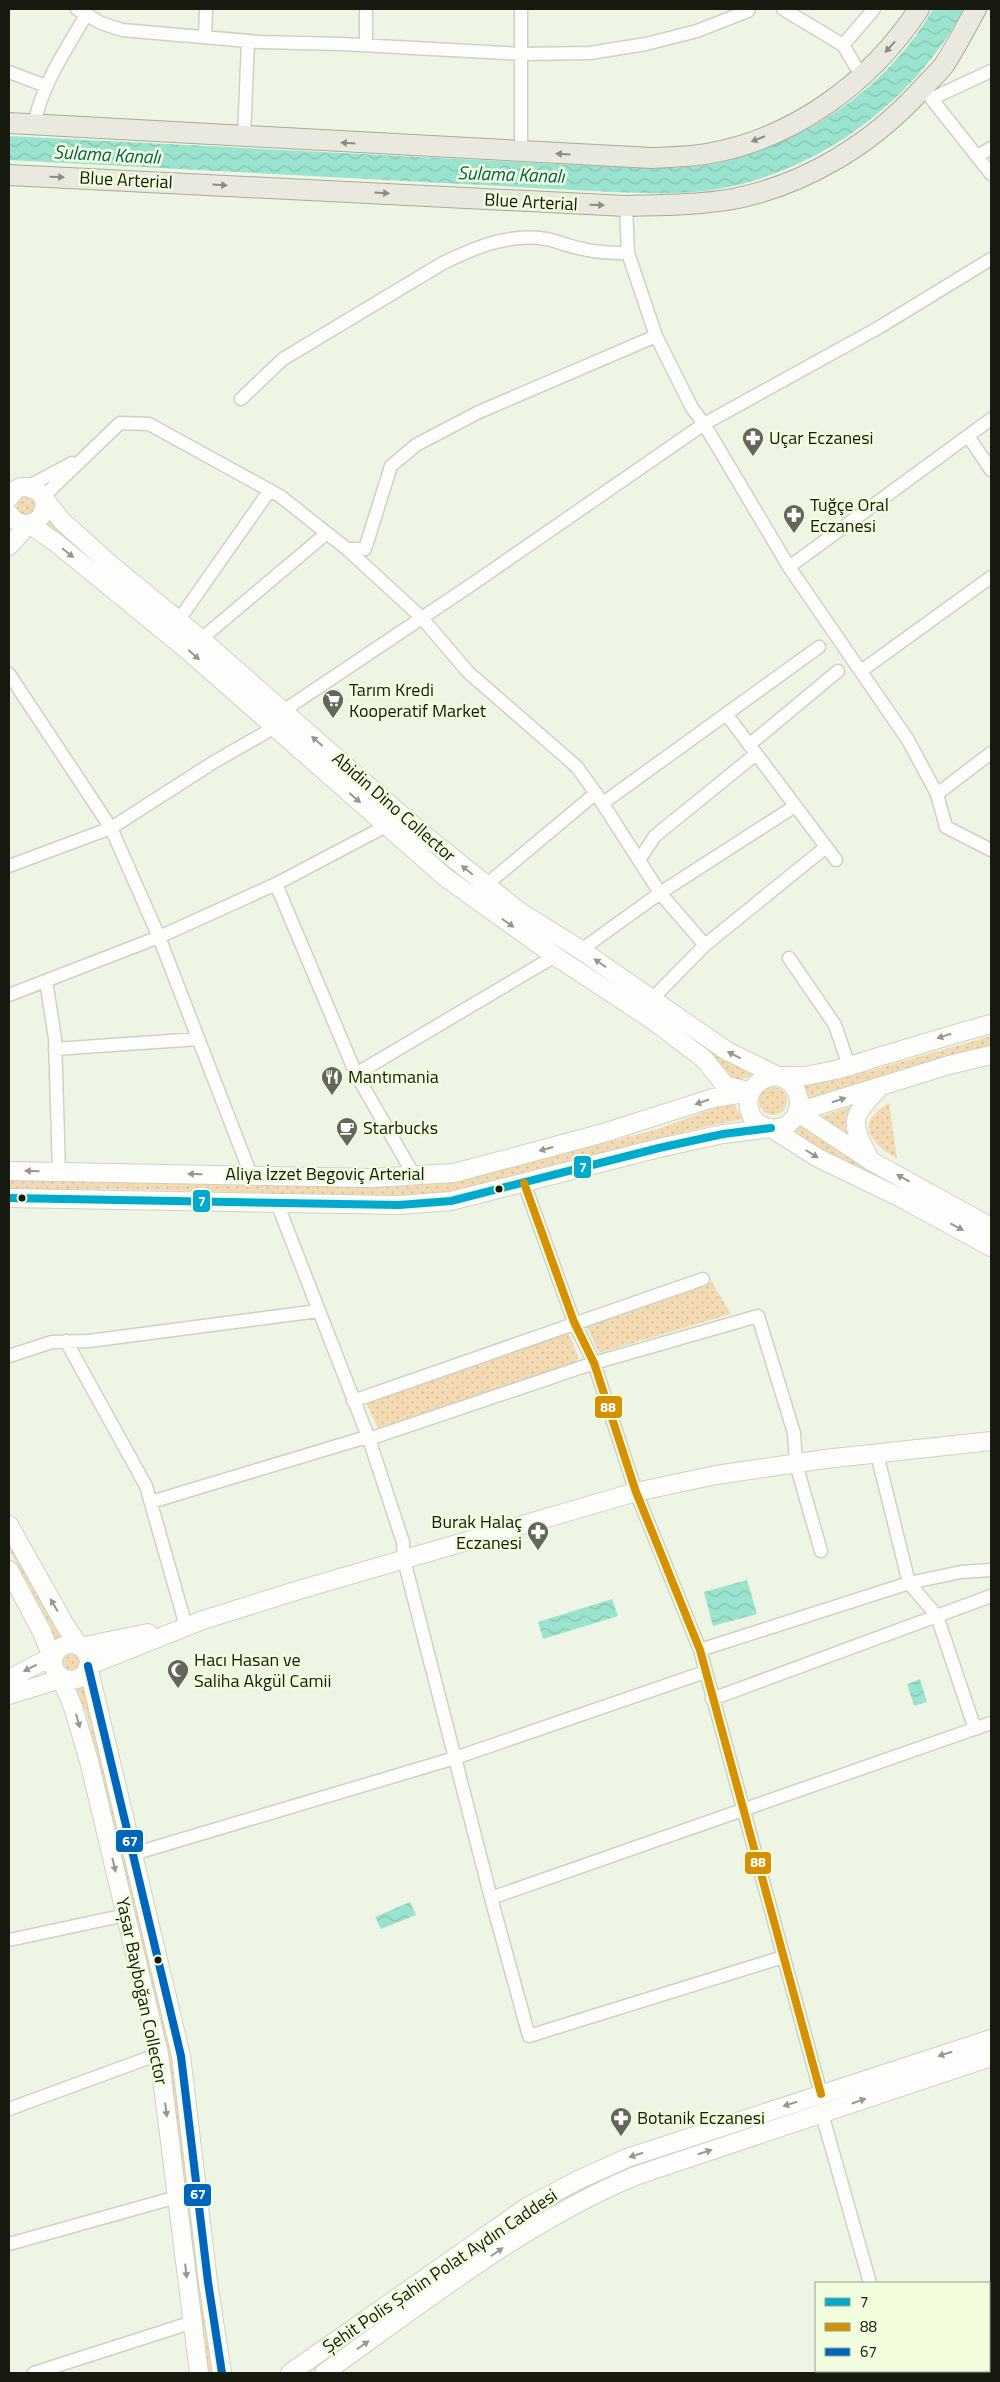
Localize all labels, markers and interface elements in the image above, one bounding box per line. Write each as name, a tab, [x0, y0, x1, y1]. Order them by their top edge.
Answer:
one-way arrow	[884, 41, 895, 54]
one-way arrow	[750, 135, 765, 143]
water label: Sulama Kanalı	[53, 136, 162, 171]
one-way arrow	[340, 138, 356, 146]
one-way arrow	[555, 150, 571, 158]
water label: Sulama Kanalı	[457, 157, 566, 190]
street label: Blue Arterial	[79, 164, 173, 195]
one-way arrow	[50, 173, 66, 181]
one-way arrow	[212, 181, 228, 189]
street label: Blue Arterial	[484, 186, 578, 217]
one-way arrow	[374, 190, 390, 198]
one-way arrow	[589, 201, 605, 209]
place label: Uçar Eczanesi	[769, 424, 873, 451]
pharmacy icon: Uçar Eczanesi	[741, 426, 765, 457]
place label: Tuğçe Oral Eczanesi	[810, 491, 889, 539]
pharmacy icon: Tuğçe Oral Eczanesi	[782, 503, 806, 534]
one-way arrow	[61, 547, 74, 558]
one-way arrow	[188, 650, 201, 661]
place label: Tarım Kredi Kooperatif Market	[349, 676, 487, 724]
supermarket icon: Tarım Kredi Kooperatif Market	[321, 688, 345, 719]
one-way arrow	[312, 735, 324, 747]
street label: Abidin Dino Collector	[326, 745, 462, 868]
one-way arrow	[349, 792, 362, 803]
one-way arrow	[461, 864, 474, 875]
one-way arrow	[501, 918, 515, 928]
one-way arrow	[593, 958, 607, 968]
one-way arrow	[937, 1033, 952, 1041]
one-way arrow	[727, 1051, 741, 1059]
place label: Mantımania	[348, 1063, 439, 1090]
restaurant icon: Mantımania	[320, 1065, 344, 1096]
one-way arrow	[832, 1095, 847, 1103]
one-way arrow	[694, 1098, 709, 1106]
place label: Starbucks	[363, 1114, 438, 1141]
cafe icon: Starbucks	[335, 1116, 359, 1147]
one-way arrow	[539, 1145, 554, 1153]
one-way arrow	[805, 1149, 819, 1158]
line badge: 7	[573, 1155, 592, 1179]
text: 7	[579, 1156, 587, 1177]
street label: Aliya İzzet Begoviç Arterial	[225, 1160, 425, 1187]
one-way arrow	[24, 1167, 40, 1175]
one-way arrow	[186, 1170, 202, 1178]
one-way arrow	[896, 1174, 909, 1183]
unlabelled marker	[494, 1184, 504, 1194]
line badge: 7	[192, 1189, 211, 1213]
text: 7	[198, 1190, 206, 1211]
unlabelled marker	[17, 1193, 27, 1203]
one-way arrow	[950, 1223, 964, 1231]
line badge: 88	[594, 1395, 623, 1419]
text: 88	[600, 1396, 616, 1417]
place label: Burak Halaç Eczanesi	[431, 1508, 522, 1556]
pharmacy icon: Burak Halaç Eczanesi	[526, 1520, 550, 1551]
one-way arrow	[50, 1598, 58, 1613]
place label: Hacı Hasan ve Saliha Akgül Camii	[194, 1646, 331, 1694]
mosque icon: Hacı Hasan ve Saliha Akgül Camii	[166, 1658, 190, 1689]
one-way arrow	[23, 1664, 37, 1672]
one-way arrow	[74, 1714, 82, 1729]
line badge: 67	[115, 1829, 144, 1853]
text: 67	[122, 1830, 138, 1851]
line badge: 88	[744, 1851, 772, 1875]
text: 88	[750, 1851, 766, 1872]
one-way arrow	[110, 1858, 118, 1873]
street label: Yaşar Bayboğan Collector	[109, 1895, 176, 2087]
unlabelled marker	[153, 1955, 163, 1965]
one-way arrow	[937, 2050, 952, 2058]
one-way arrow	[852, 2097, 867, 2104]
one-way arrow	[783, 2101, 798, 2108]
one-way arrow	[162, 2102, 170, 2118]
place label: Botanik Eczanesi	[637, 2104, 765, 2131]
pharmacy icon: Botanik Eczanesi	[609, 2106, 633, 2137]
one-way arrow	[698, 2148, 713, 2156]
one-way arrow	[628, 2151, 643, 2159]
street label: Şehit Polis Şahin Polat Aydın Caddesi	[317, 2182, 563, 2360]
line badge: 67	[183, 2183, 212, 2207]
text: 67	[190, 2183, 206, 2204]
one-way arrow	[490, 2247, 504, 2257]
one-way arrow	[182, 2263, 190, 2279]
legend	[815, 2282, 990, 2372]
text: 7	[860, 2290, 868, 2313]
text: 88	[860, 2315, 877, 2338]
one-way arrow	[357, 2340, 370, 2350]
text: 67	[860, 2340, 877, 2363]

